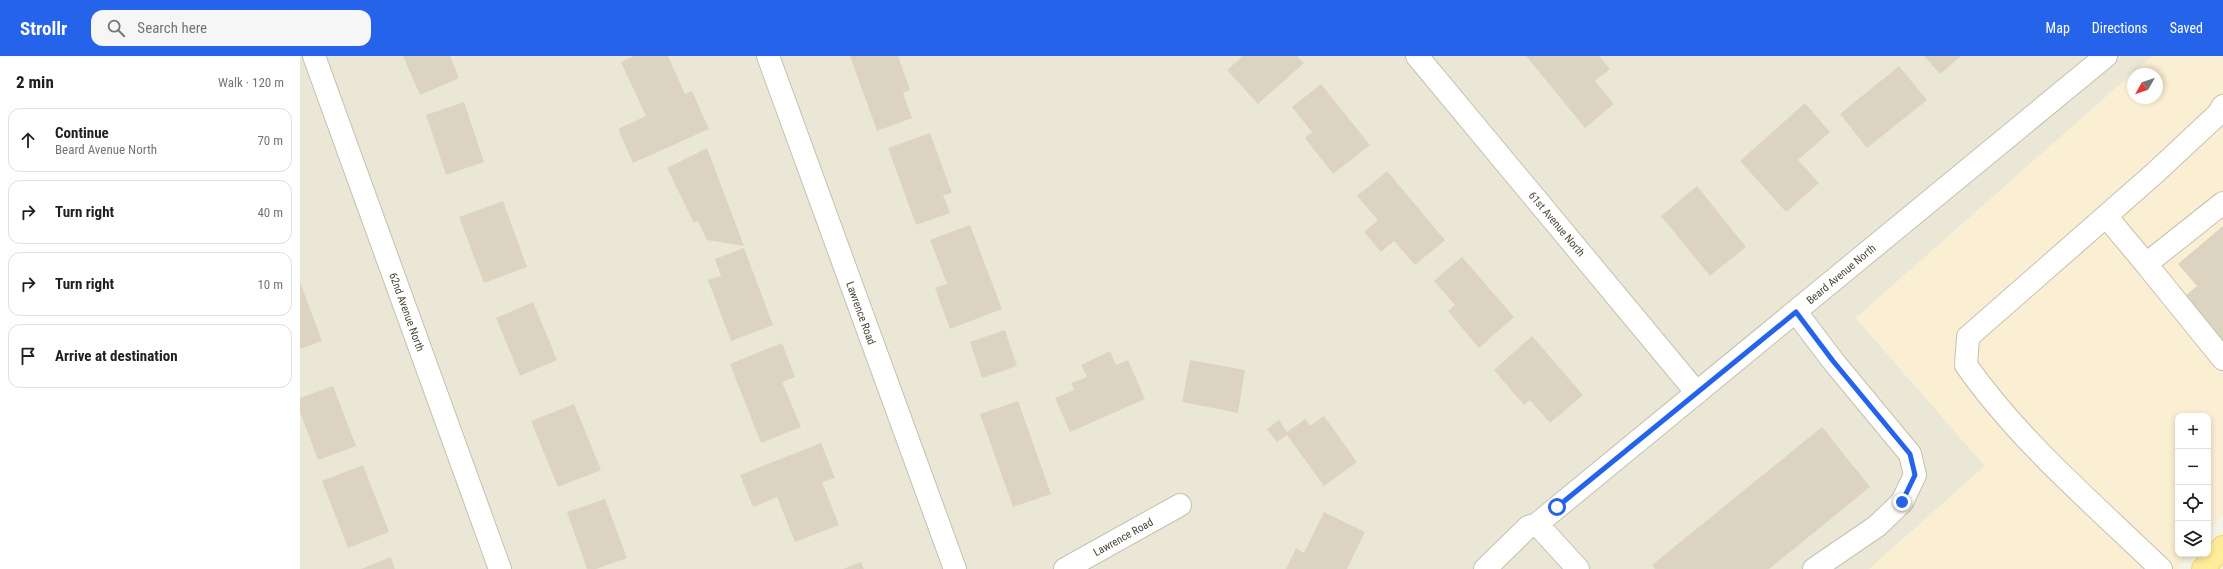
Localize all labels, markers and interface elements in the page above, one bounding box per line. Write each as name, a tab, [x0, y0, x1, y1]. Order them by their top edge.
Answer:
search box	[91, 10, 371, 46]
text: Strollr	[20, 17, 67, 40]
icon: search	[105, 17, 127, 39]
text: Search here	[137, 19, 207, 37]
text: Map	[2046, 20, 2070, 36]
text: Directions	[2092, 20, 2148, 36]
text: Saved	[2170, 20, 2203, 36]
north arrow	[2127, 68, 2163, 104]
text: 2 min	[16, 72, 54, 92]
text: Walk · 120 m	[218, 75, 284, 90]
text: Continue	[55, 124, 109, 142]
icon: ahead	[17, 129, 39, 151]
text: 70 m	[257, 133, 283, 148]
text: Beard Avenue North	[55, 142, 157, 157]
street label: 61st Avenue North	[1526, 189, 1587, 259]
icon: right	[17, 201, 39, 223]
text: Turn right	[55, 203, 114, 221]
text: 40 m	[257, 205, 283, 220]
street label: Beard Avenue North	[1804, 242, 1879, 307]
street label: 62nd Avenue North	[386, 271, 427, 353]
icon: right	[17, 273, 39, 295]
text: Turn right	[55, 275, 114, 293]
text: 10 m	[257, 277, 283, 292]
street label: Lawrence Road	[843, 280, 878, 347]
icon: arrive	[17, 345, 39, 367]
text: Arrive at destination	[55, 347, 178, 365]
map controls	[2175, 413, 2211, 557]
button: +	[2175, 413, 2211, 449]
button: −	[2175, 449, 2211, 485]
button: locate	[2175, 485, 2211, 521]
route end	[1893, 493, 1911, 511]
route start	[1548, 498, 1566, 516]
street label: Lawrence Road	[1091, 516, 1155, 559]
button: layers	[2175, 521, 2211, 557]

